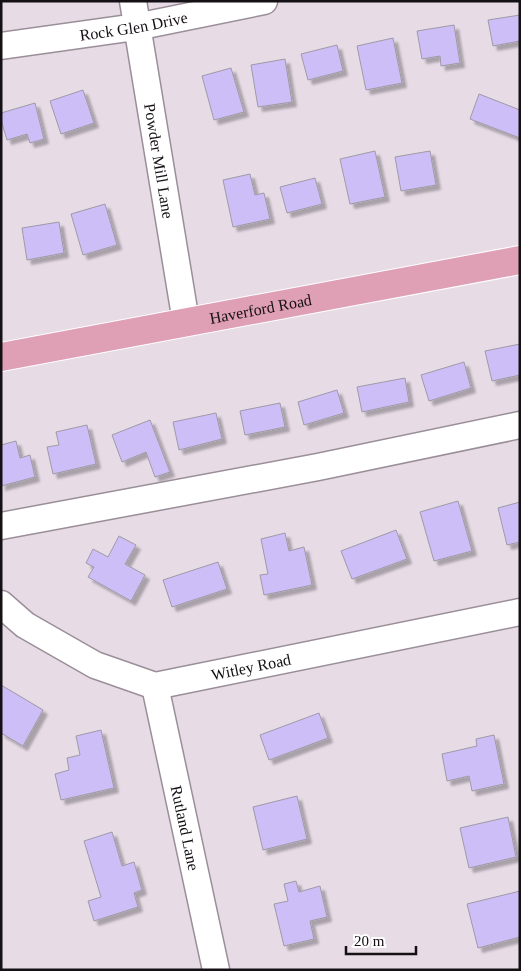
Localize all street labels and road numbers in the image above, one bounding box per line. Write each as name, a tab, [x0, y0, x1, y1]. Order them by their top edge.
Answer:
street label: Rock Glen Drive	[78, 8, 189, 43]
street label: Powder Mill Lane	[142, 102, 177, 220]
street label: Haverford Road	[208, 291, 313, 326]
street label: Witley Road	[210, 650, 292, 683]
street label: Rutland Lane	[168, 784, 203, 872]

